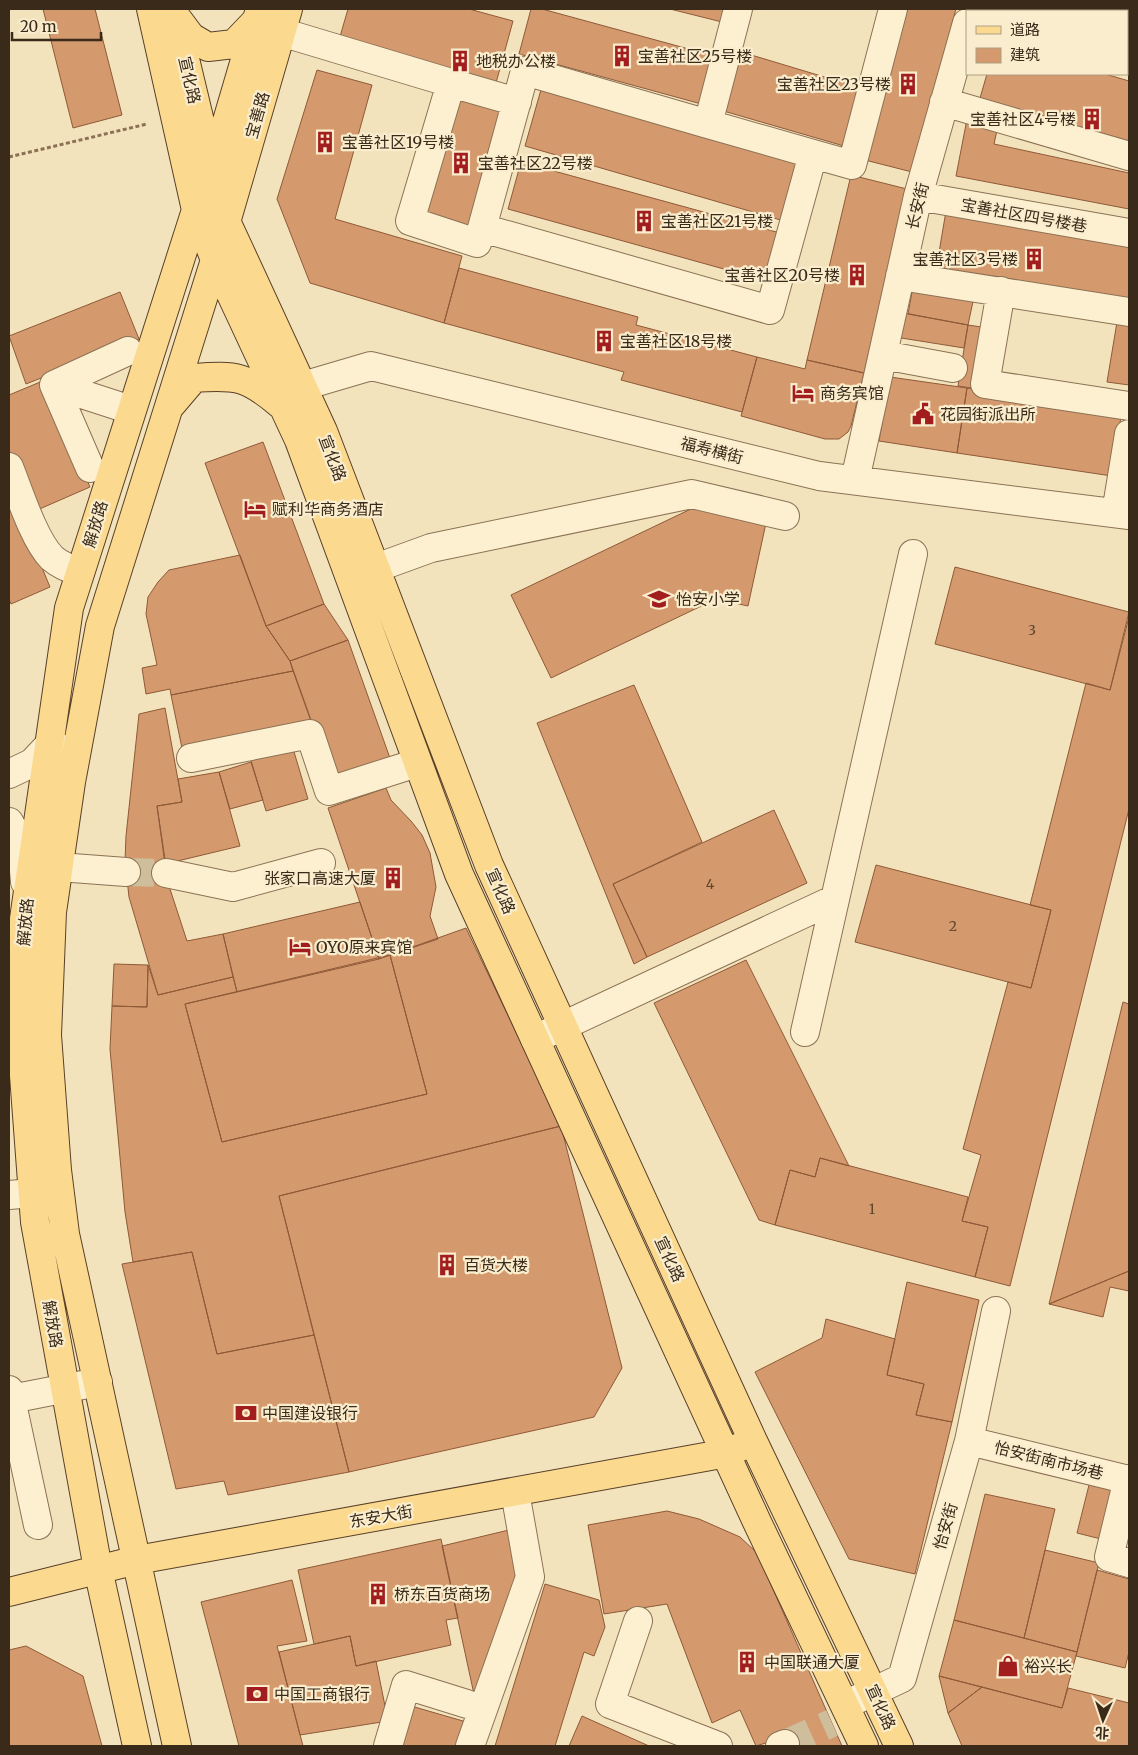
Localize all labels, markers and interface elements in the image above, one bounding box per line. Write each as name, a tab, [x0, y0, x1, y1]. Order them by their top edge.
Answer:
scale bar	[12, 10, 101, 42]
legend	[966, 10, 1128, 75]
text: 20 m	[20, 17, 57, 36]
text: 道路	[1010, 20, 1040, 39]
building icon: 宝善社区25号楼	[609, 43, 635, 69]
text: 建筑	[1010, 45, 1040, 64]
place label: 宝善社区25号楼	[638, 46, 752, 66]
building icon: 地税办公楼	[447, 48, 473, 74]
place label: 地税办公楼	[476, 51, 556, 71]
street label: 宣化路	[175, 54, 205, 106]
building icon: 宝善社区23号楼	[895, 71, 921, 97]
place label: 宝善社区23号楼	[777, 74, 891, 94]
street label: 宝善路	[241, 89, 273, 141]
building icon: 宝善社区4号楼	[1079, 106, 1105, 132]
place label: 宝善社区4号楼	[970, 109, 1076, 129]
building icon: 宝善社区19号楼	[312, 129, 338, 155]
place label: 宝善社区19号楼	[342, 132, 454, 152]
building icon: 宝善社区22号楼	[448, 150, 474, 176]
place label: 宝善社区22号楼	[478, 153, 593, 173]
street label: 长安街	[901, 180, 933, 232]
street label: 宝善社区四号楼巷	[959, 194, 1089, 236]
building icon: 宝善社区21号楼	[631, 208, 657, 234]
place label: 宝善社区21号楼	[661, 211, 773, 231]
building icon: 宝善社区3号楼	[1021, 246, 1047, 272]
place label: 宝善社区3号楼	[913, 249, 1018, 269]
building icon: 宝善社区20号楼	[844, 262, 870, 288]
place label: 宝善社区20号楼	[725, 265, 840, 285]
building icon: 宝善社区18号楼	[591, 328, 617, 354]
place label: 宝善社区18号楼	[620, 331, 732, 351]
hotel icon: 商务宾馆	[790, 380, 816, 406]
place label: 商务宾馆	[820, 383, 884, 403]
public building icon: 花园街派出所	[910, 401, 936, 427]
place label: 花园街派出所	[940, 404, 1036, 424]
street label: 宣化路	[315, 432, 351, 484]
street label: 福寿横街	[679, 433, 745, 467]
hotel icon: 赋利华商务酒店	[242, 496, 268, 522]
street label: 解放路	[78, 498, 112, 550]
place label: 赋利华商务酒店	[272, 499, 384, 519]
school or university icon: 怡安小学	[646, 586, 672, 612]
place label: 怡安小学	[676, 589, 740, 609]
house number: 3	[1028, 621, 1036, 639]
building icon: 张家口高速大厦	[380, 865, 406, 891]
street label: 宣化路	[482, 865, 520, 917]
place label: 张家口高速大厦	[264, 868, 376, 888]
house number: 4	[706, 875, 715, 893]
street label: 解放路	[13, 897, 37, 947]
house number: 2	[949, 917, 957, 935]
hotel icon: OYO原来宾馆	[287, 934, 313, 960]
place label: OYO原来宾馆	[316, 937, 413, 957]
house number: 1	[869, 1200, 875, 1218]
street label: 宣化路	[651, 1233, 689, 1285]
building icon: 百货大楼	[434, 1252, 460, 1278]
place label: 百货大楼	[464, 1255, 528, 1275]
street label: 解放路	[39, 1299, 67, 1349]
bank icon: 中国建设银行	[233, 1400, 259, 1426]
place label: 中国建设银行	[262, 1403, 358, 1423]
street label: 怡安街南市场巷	[992, 1437, 1106, 1483]
street label: 怡安街	[929, 1500, 961, 1552]
street label: 东安大街	[348, 1501, 414, 1531]
building icon: 桥东百货商场	[365, 1581, 391, 1607]
place label: 桥东百货商场	[394, 1584, 490, 1604]
building icon: 中国联通大厦	[734, 1649, 760, 1675]
place label: 中国联通大厦	[764, 1652, 860, 1672]
shop icon: 裕兴长	[995, 1653, 1021, 1679]
place label: 裕兴长	[1024, 1656, 1072, 1676]
bank icon: 中国工商银行	[244, 1681, 270, 1707]
street label: 宣化路	[862, 1681, 900, 1733]
place label: 中国工商银行	[274, 1684, 370, 1704]
north arrow	[1078, 1695, 1128, 1745]
text: 北	[1095, 1724, 1110, 1742]

